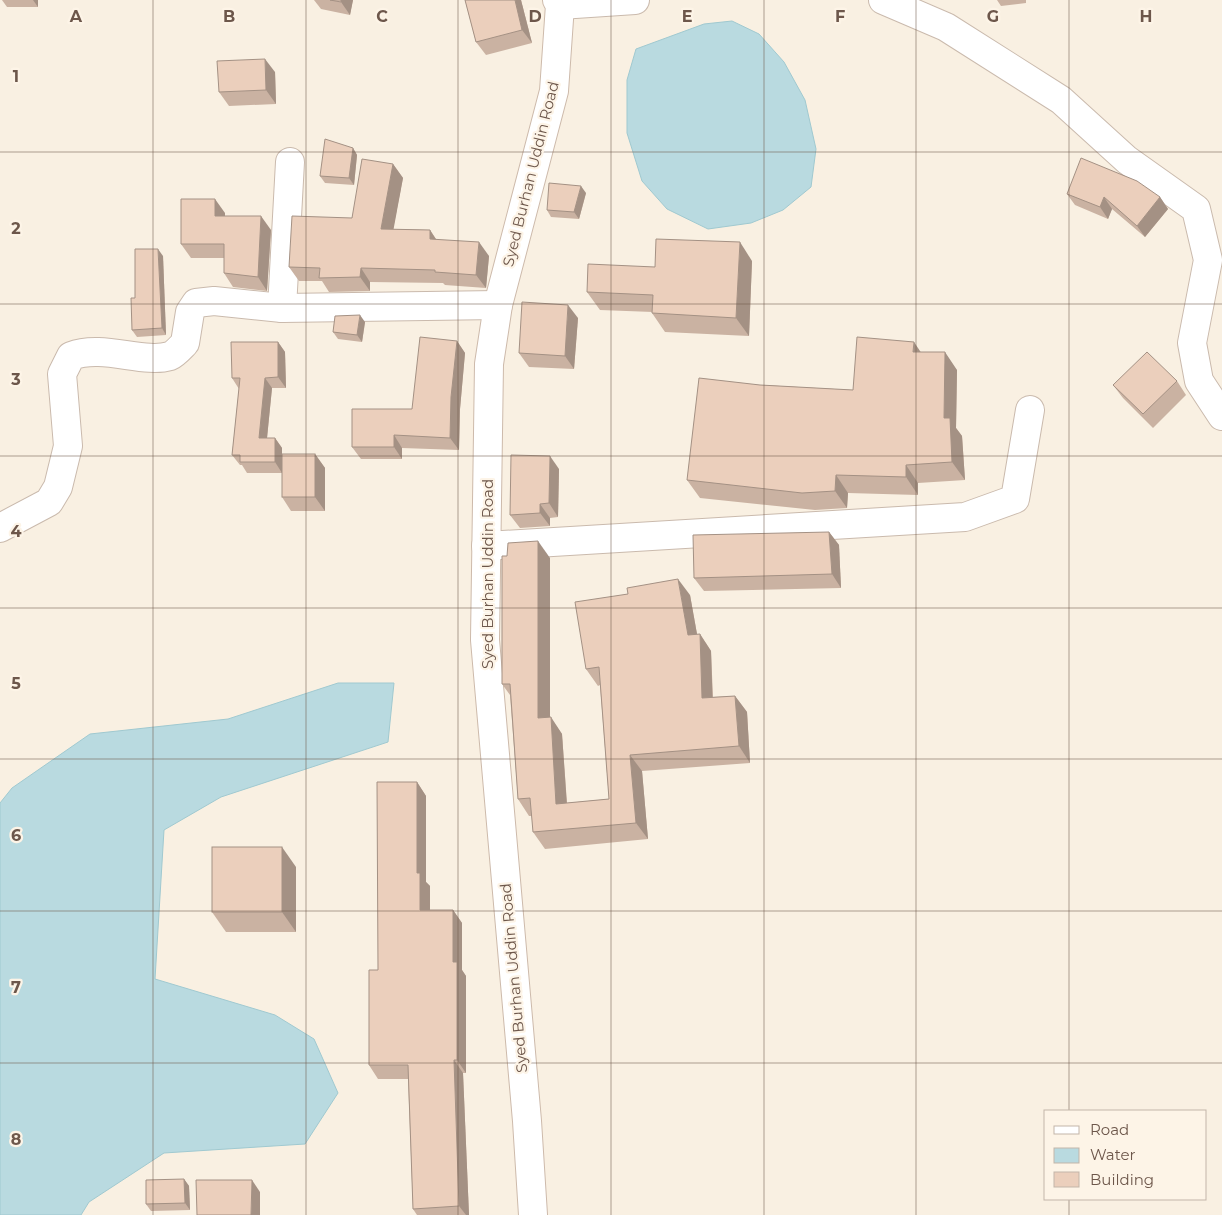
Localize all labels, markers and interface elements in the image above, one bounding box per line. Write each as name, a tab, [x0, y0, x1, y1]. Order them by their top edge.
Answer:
text: A	[69, 7, 83, 26]
text: B	[223, 7, 235, 26]
text: C	[376, 7, 388, 26]
text: D	[528, 7, 542, 26]
text: E	[682, 7, 692, 26]
text: F	[835, 7, 845, 26]
text: G	[987, 7, 999, 26]
text: H	[1140, 7, 1152, 26]
text: 1	[13, 67, 19, 86]
street label: Syed Burhan Uddin Road	[498, 79, 563, 268]
text: 2	[11, 219, 21, 238]
text: 3	[10, 370, 21, 389]
street label: Syed Burhan Uddin Road	[478, 479, 497, 669]
text: 4	[10, 522, 22, 541]
text: 5	[11, 674, 21, 693]
text: 6	[11, 826, 21, 845]
street label: Syed Burhan Uddin Road	[496, 882, 531, 1074]
text: 7	[11, 978, 21, 997]
legend	[1044, 1110, 1207, 1200]
text: Road	[1090, 1120, 1129, 1139]
text: 8	[11, 1130, 21, 1149]
text: Water	[1090, 1145, 1136, 1164]
text: Building	[1090, 1170, 1154, 1189]

